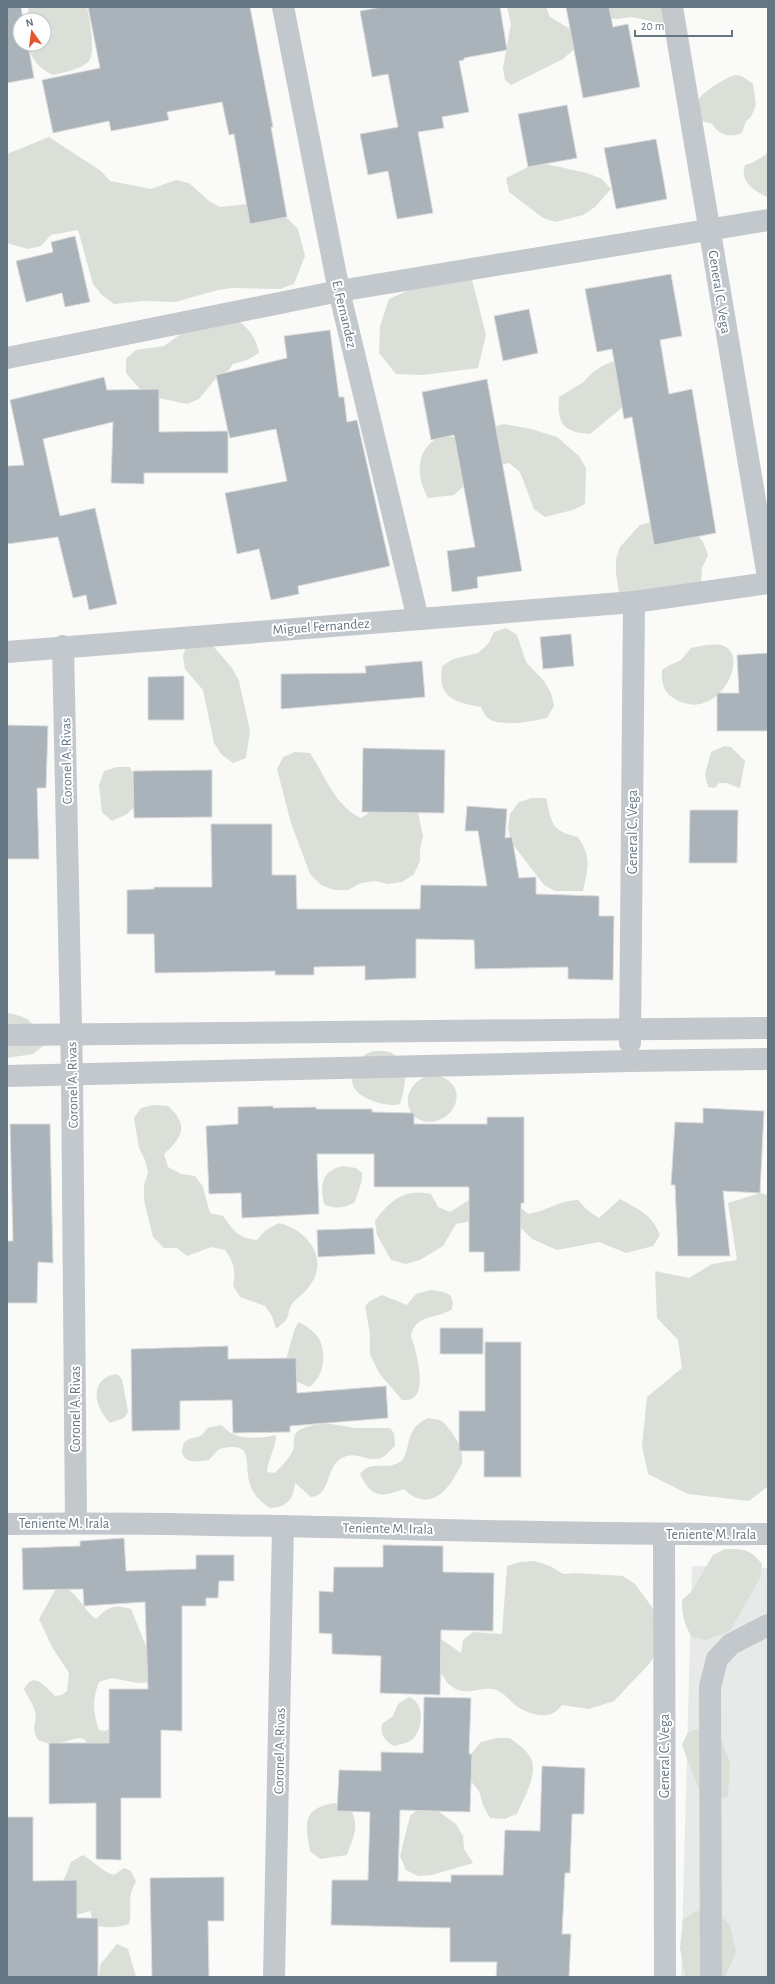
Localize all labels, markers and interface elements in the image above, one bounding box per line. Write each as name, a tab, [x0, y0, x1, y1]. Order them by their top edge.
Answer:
north arrow	[12, 12, 52, 52]
scale bar	[635, 12, 732, 38]
text: N	[25, 17, 35, 29]
text: 20 m	[641, 20, 664, 32]
street label: General C. Vega	[705, 249, 733, 335]
street label: E. Fernandez	[329, 279, 359, 350]
street label: Miguel Fernandez	[272, 617, 370, 637]
street label: Coronel A. Rivas	[59, 718, 75, 804]
street label: General C. Vega	[626, 789, 640, 874]
street label: Coronel A. Rivas	[65, 1042, 81, 1128]
street label: Coronel A. Rivas	[69, 1366, 83, 1452]
street label: Teniente M. Irala	[19, 1517, 110, 1531]
street label: Teniente M. Irala	[343, 1521, 434, 1537]
street label: Teniente M. Irala	[666, 1528, 757, 1542]
street label: Coronel A. Rivas	[272, 1708, 288, 1794]
street label: General C. Vega	[658, 1713, 672, 1798]

